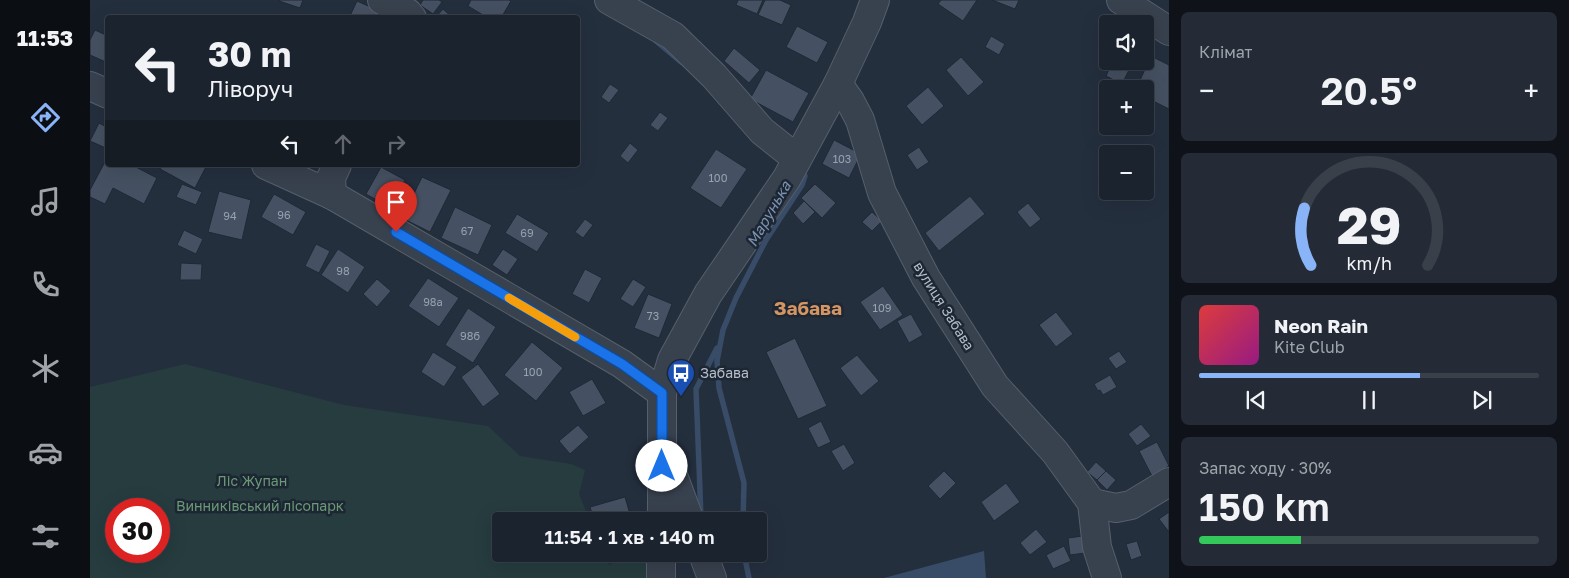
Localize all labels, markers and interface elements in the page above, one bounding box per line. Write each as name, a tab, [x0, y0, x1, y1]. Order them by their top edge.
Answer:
map controls	[1099, 15, 1154, 200]
button: sound	[1099, 15, 1154, 70]
text: 11:53	[17, 24, 73, 51]
text: 30 m	[208, 33, 291, 75]
icon: left	[125, 35, 190, 100]
text: Клімат	[1199, 42, 1252, 62]
text: 20.5°	[1321, 68, 1417, 113]
text: −	[1199, 74, 1214, 107]
text: +	[1524, 74, 1539, 107]
text: Ліворуч	[208, 75, 293, 102]
button: +	[1099, 80, 1154, 135]
icon: directions	[28, 100, 63, 135]
icon: left	[276, 130, 304, 158]
icon: ahead	[329, 130, 357, 158]
icon: right	[382, 130, 410, 158]
button: −	[1099, 145, 1154, 200]
house number: 103	[833, 152, 851, 165]
house number: 100	[709, 171, 728, 184]
water label: Марунька	[742, 177, 795, 250]
pin	[375, 181, 417, 232]
icon: music	[28, 184, 63, 219]
icon: arrive	[382, 188, 410, 216]
text: 29	[1337, 193, 1401, 255]
house number: 96	[277, 208, 291, 221]
house number: 94	[223, 209, 237, 222]
house number: 67	[461, 224, 473, 237]
house number: 69	[520, 226, 534, 239]
text: km/h	[1346, 252, 1392, 274]
street label: вулиця Забава	[910, 258, 978, 353]
house number: 98	[336, 264, 350, 277]
icon: phone	[28, 267, 63, 302]
house number: 98а	[423, 295, 443, 308]
district label: Забава	[774, 296, 842, 319]
house number: 109	[873, 301, 891, 314]
house number: 73	[647, 309, 659, 322]
text: Neon Rain	[1274, 314, 1368, 337]
house number: 98б	[460, 329, 480, 342]
text: Kite Club	[1274, 337, 1345, 357]
icon: climate	[28, 351, 63, 386]
bus stop icon: Забава	[666, 358, 696, 397]
place label: Забава	[700, 364, 749, 381]
house number: 100	[524, 365, 543, 378]
icon: previous	[1242, 386, 1270, 414]
icon: pause	[1355, 386, 1383, 414]
icon: next	[1468, 386, 1496, 414]
icon: car	[28, 435, 63, 470]
position arrow	[635, 439, 687, 491]
text: Запас ходу · 30%	[1199, 458, 1332, 478]
park label: Ліс Жупан	[217, 472, 287, 489]
text: 150 km	[1199, 484, 1330, 529]
park label: Винниківський лісопарк	[176, 497, 344, 514]
speed limit sign: 30	[105, 498, 170, 563]
icon: filters	[28, 519, 63, 554]
text: 11:54 · 1 хв · 140 m	[544, 525, 715, 548]

